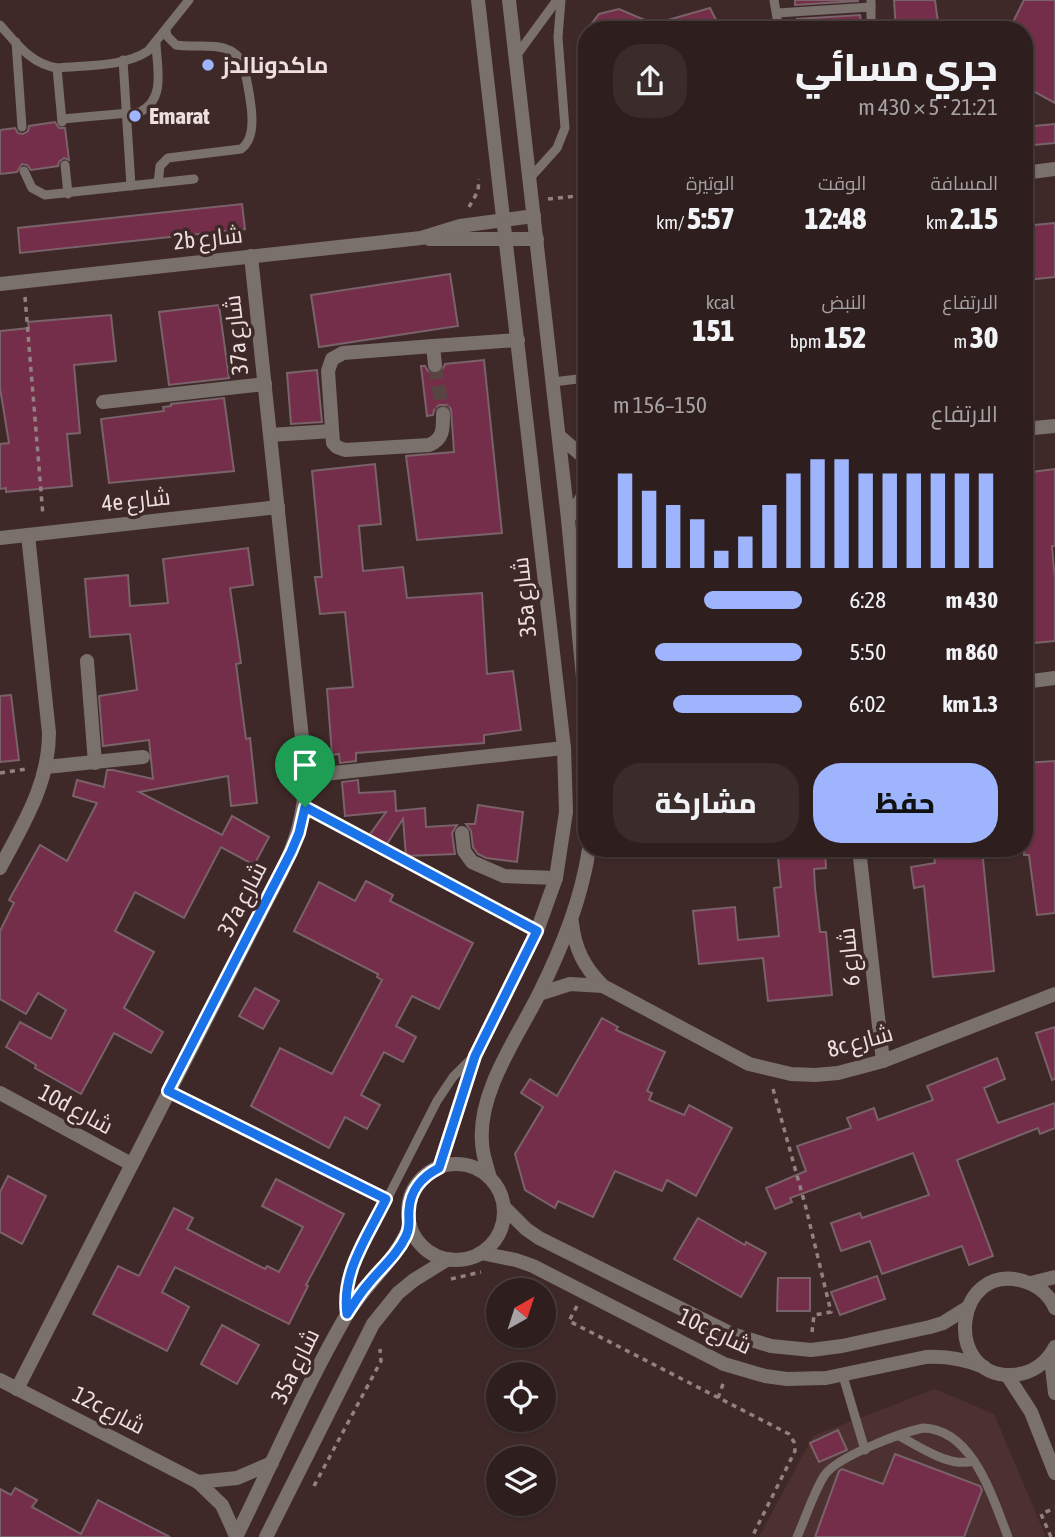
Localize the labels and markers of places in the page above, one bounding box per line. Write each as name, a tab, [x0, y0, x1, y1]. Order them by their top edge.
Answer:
place label: ماكدونالدز	[221, 52, 329, 79]
marker: ماكدونالدز	[200, 57, 216, 73]
place label: Emarat	[149, 103, 210, 129]
marker: Emarat	[127, 108, 143, 124]
pin	[275, 735, 335, 807]

